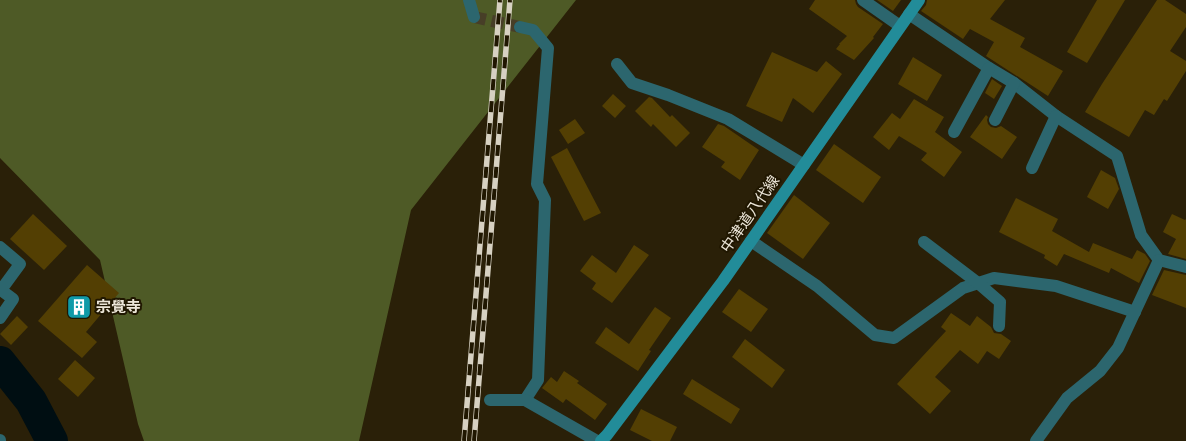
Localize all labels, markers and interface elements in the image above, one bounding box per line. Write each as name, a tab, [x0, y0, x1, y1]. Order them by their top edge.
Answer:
street label: 中津道八代線	[716, 171, 783, 256]
building icon: 宗覺寺	[66, 294, 92, 320]
place label: 宗覺寺	[96, 297, 141, 316]

